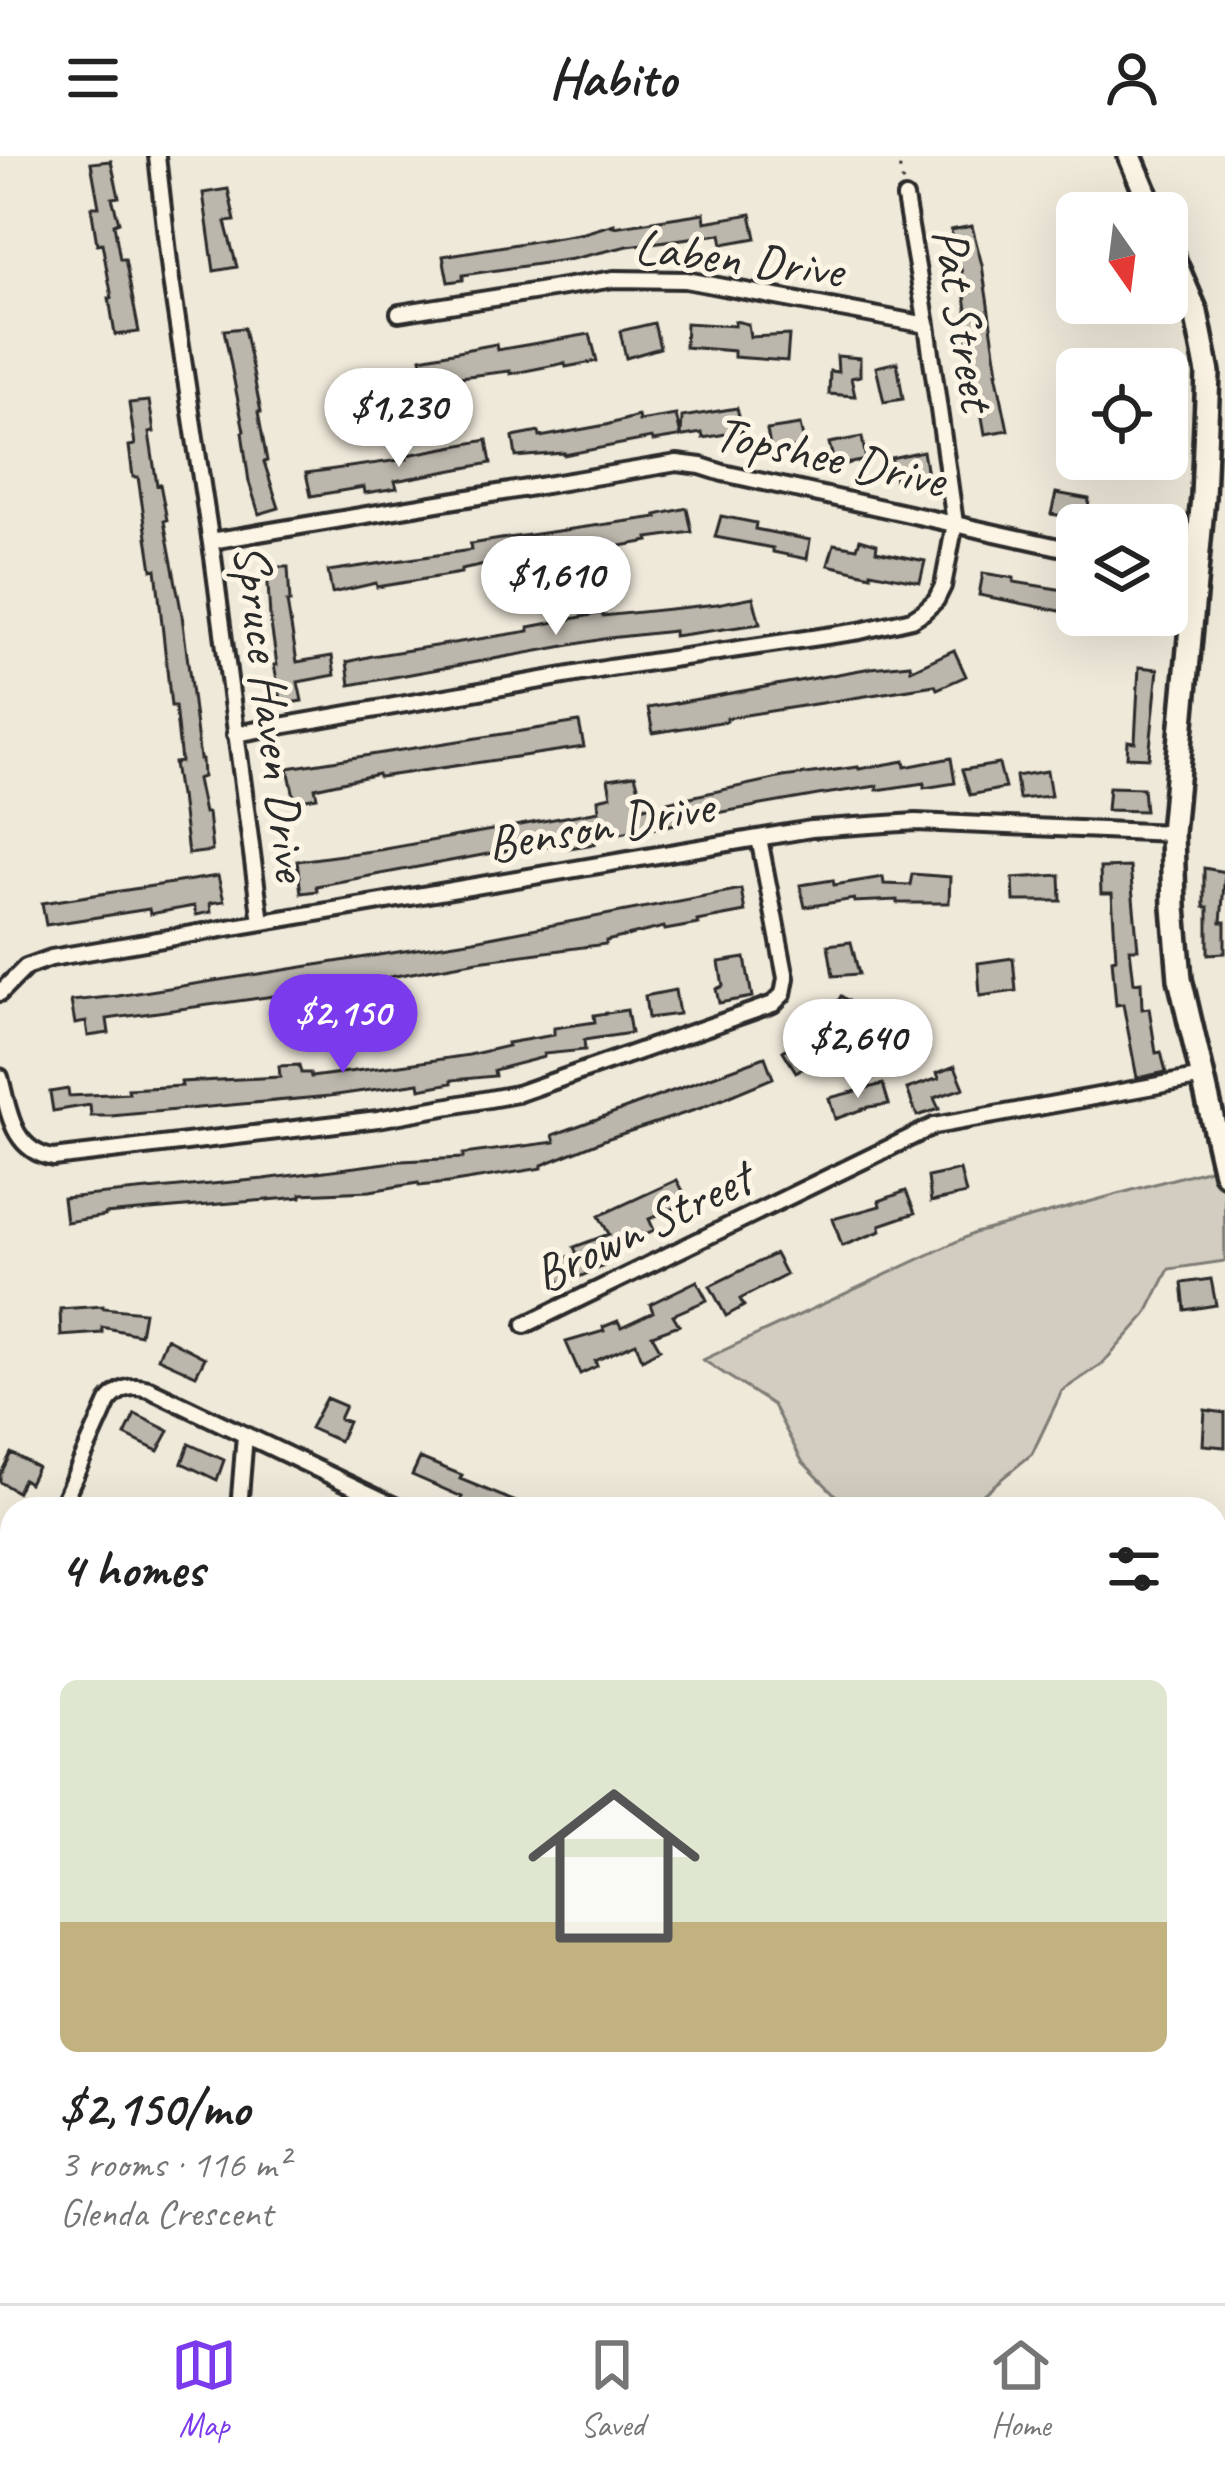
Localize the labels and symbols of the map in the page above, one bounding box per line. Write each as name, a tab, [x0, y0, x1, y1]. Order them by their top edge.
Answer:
north arrow	[1056, 192, 1188, 324]
street label: Laben Drive	[631, 214, 850, 303]
street label: Pat Street	[918, 224, 1011, 420]
pin: $1,230	[301, 368, 497, 470]
street label: Topshee Drive	[709, 400, 954, 512]
pin: $1,610	[458, 536, 654, 638]
street label: Spruce Haven Drive	[220, 540, 325, 887]
street label: Benson Drive	[482, 773, 721, 876]
pin: $2,150	[245, 974, 441, 1076]
pin: $2,640	[760, 999, 956, 1101]
street label: Brown Street	[523, 1143, 767, 1306]

